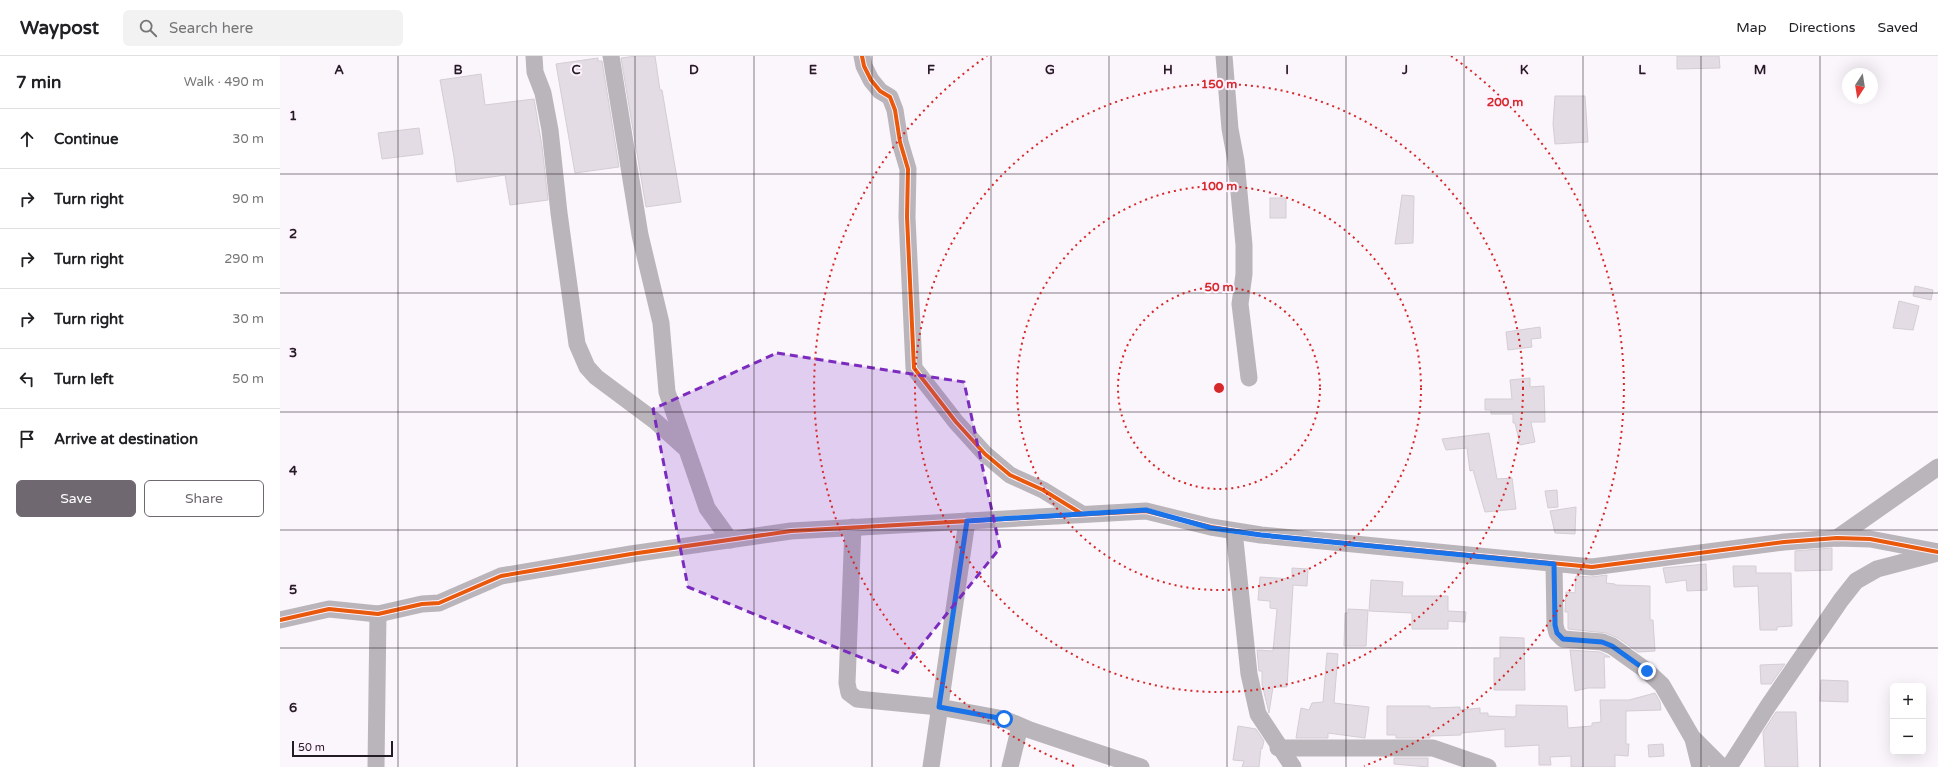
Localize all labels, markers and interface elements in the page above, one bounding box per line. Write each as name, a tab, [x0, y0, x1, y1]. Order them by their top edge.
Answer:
search box	[123, 10, 403, 46]
text: Waypost	[20, 17, 99, 39]
icon: search	[137, 17, 159, 39]
text: Search here	[169, 19, 253, 37]
text: Map	[1736, 19, 1767, 36]
text: Directions	[1789, 19, 1856, 36]
text: Saved	[1878, 19, 1918, 36]
text: A	[334, 62, 344, 78]
text: B	[453, 62, 463, 78]
text: C	[571, 62, 581, 78]
text: D	[689, 62, 699, 78]
text: E	[809, 62, 817, 78]
text: F	[927, 62, 935, 78]
text: G	[1045, 62, 1055, 78]
text: H	[1163, 62, 1173, 78]
text: I	[1285, 62, 1289, 78]
text: J	[1401, 62, 1408, 78]
text: K	[1520, 62, 1529, 78]
text: L	[1638, 62, 1646, 78]
text: M	[1754, 62, 1766, 78]
north arrow	[1842, 68, 1878, 104]
text: 7 min	[16, 72, 61, 93]
text: Walk · 490 m	[184, 74, 264, 90]
text: 150 m	[1201, 77, 1237, 91]
text: 200 m	[1487, 95, 1523, 109]
text: 1	[289, 108, 297, 124]
icon: ahead	[16, 128, 38, 150]
text: Continue	[54, 130, 118, 148]
text: 30 m	[232, 131, 264, 147]
text: 100 m	[1201, 179, 1237, 193]
icon: right	[16, 188, 38, 210]
text: Turn right	[54, 190, 124, 208]
text: 90 m	[232, 191, 264, 207]
text: 2	[289, 226, 297, 242]
icon: right	[16, 248, 38, 270]
text: Turn right	[54, 250, 124, 268]
text: 290 m	[224, 251, 264, 267]
text: 50 m	[1204, 280, 1234, 294]
icon: right	[16, 308, 38, 330]
text: Turn right	[54, 310, 124, 328]
text: 30 m	[232, 311, 264, 327]
text: 3	[289, 345, 297, 361]
icon: left	[16, 368, 38, 390]
text: Turn left	[54, 370, 114, 388]
text: 50 m	[232, 371, 264, 387]
centre of rings	[1212, 381, 1226, 395]
icon: arrive	[16, 428, 38, 450]
text: Arrive at destination	[54, 430, 198, 448]
text: 4	[289, 463, 298, 479]
button: Save	[16, 480, 136, 517]
button: Share	[144, 480, 264, 517]
text: 5	[289, 582, 297, 598]
route end	[1638, 662, 1656, 680]
map controls	[1890, 683, 1926, 755]
button: +	[1890, 683, 1926, 719]
text: 6	[289, 700, 297, 716]
route start	[995, 710, 1013, 728]
button: −	[1890, 719, 1926, 755]
scale bar	[292, 739, 393, 758]
text: 50 m	[298, 741, 325, 754]

